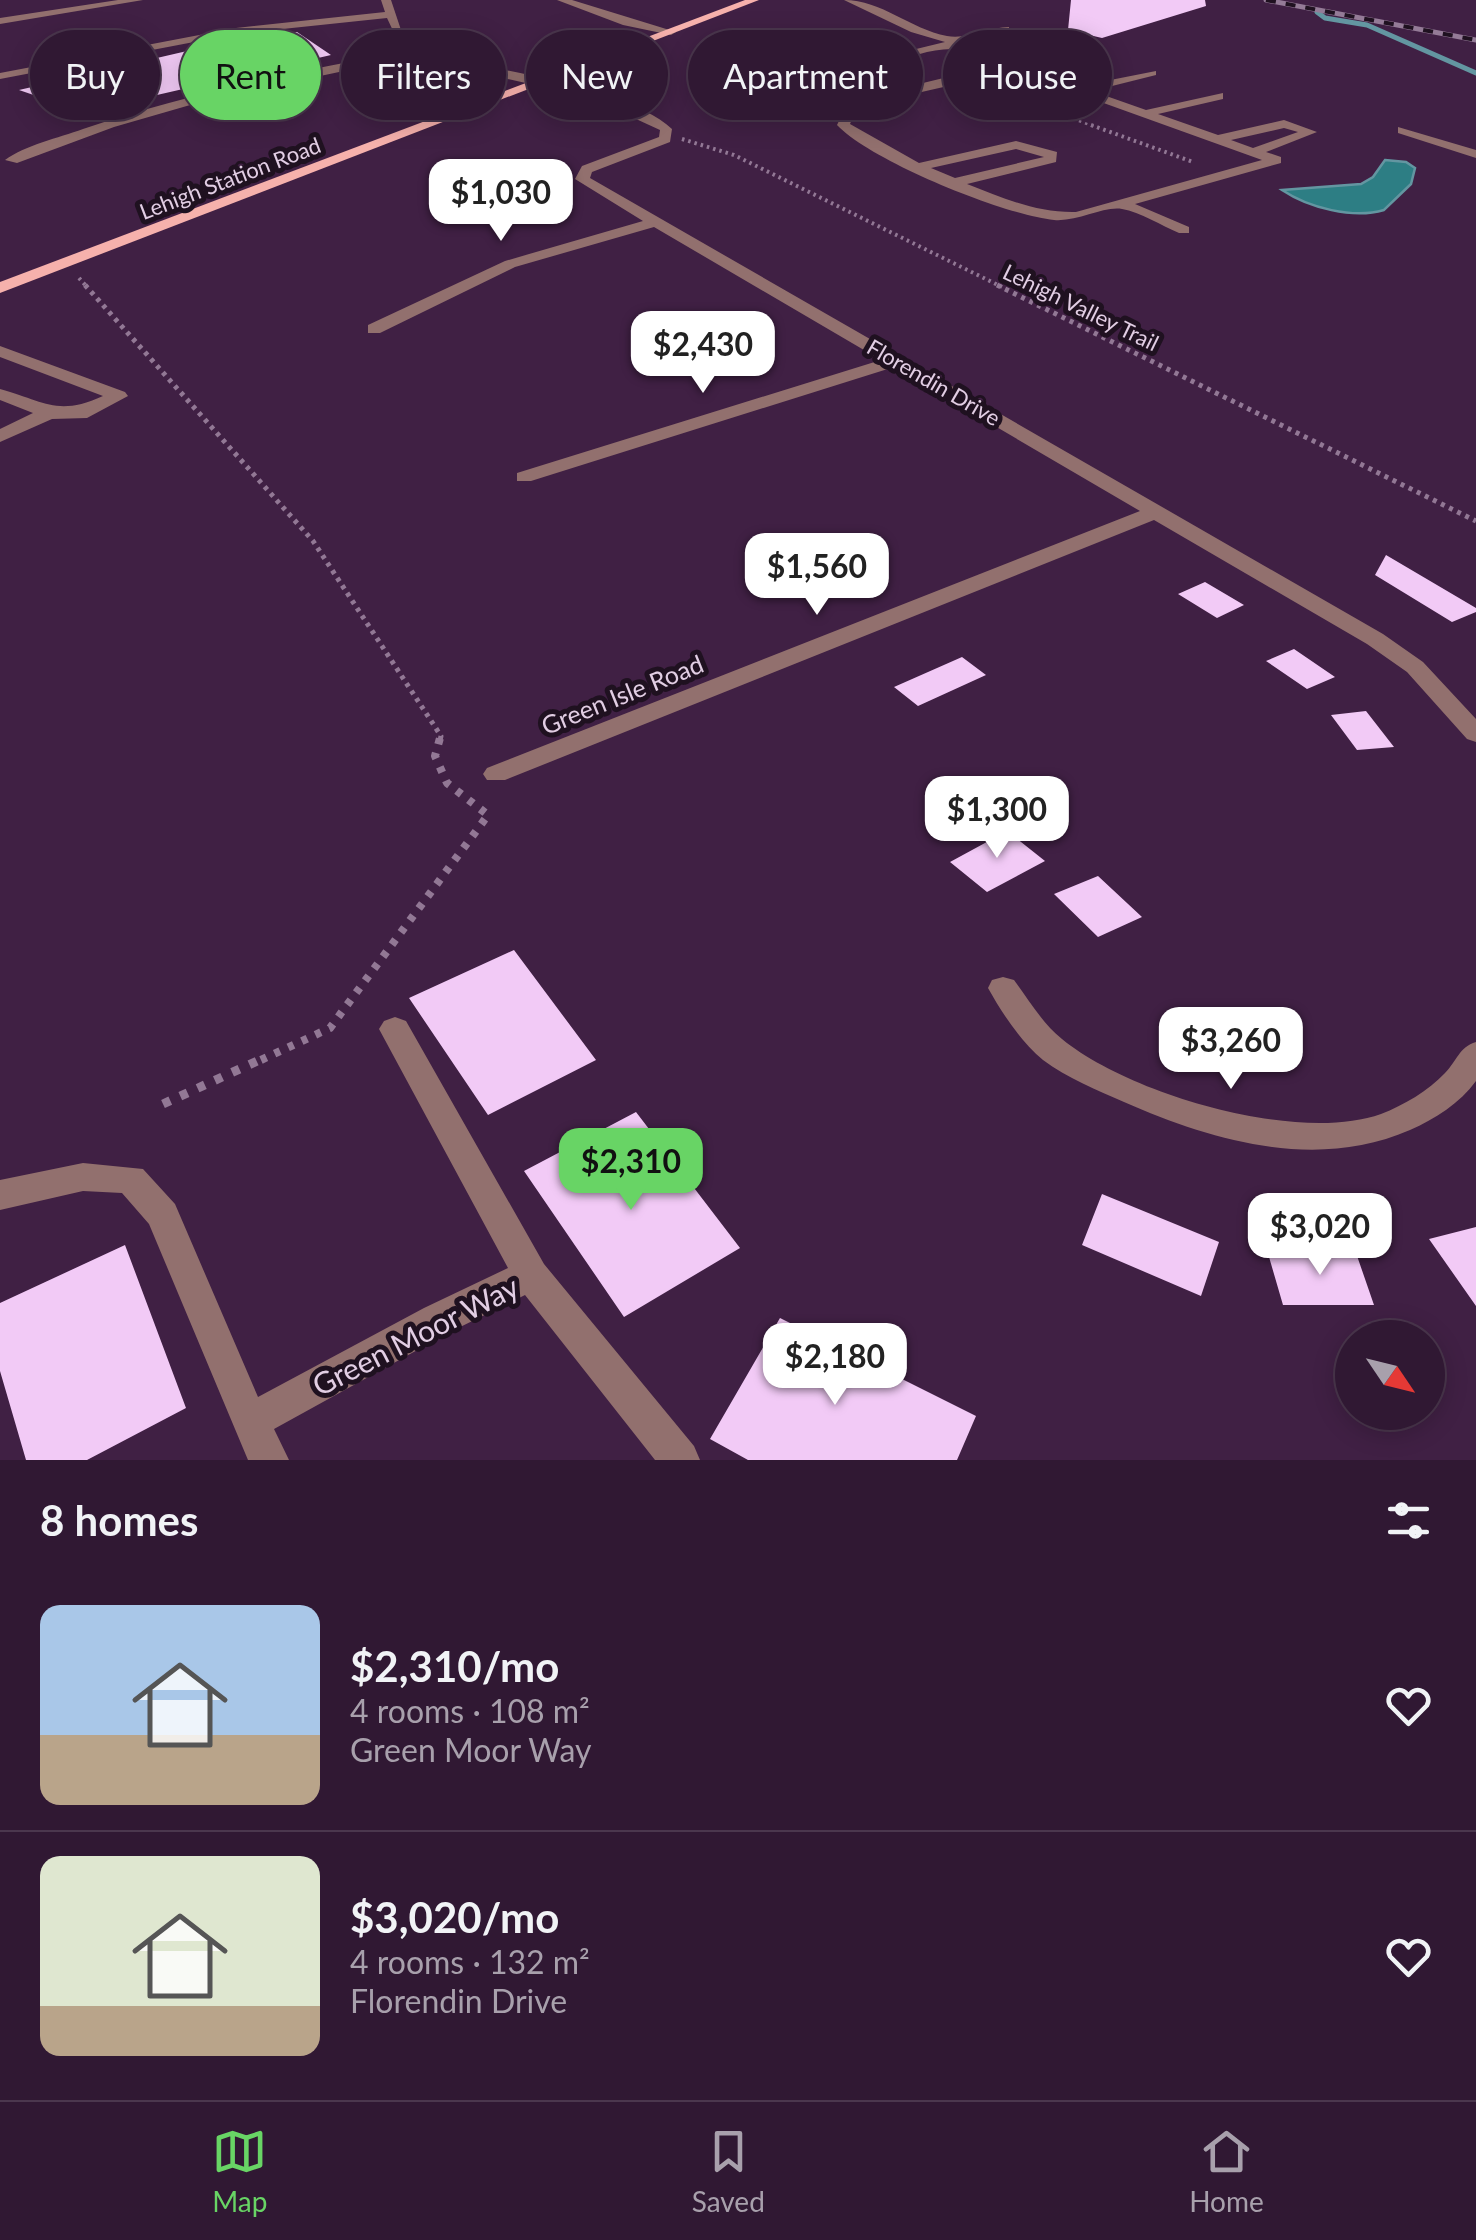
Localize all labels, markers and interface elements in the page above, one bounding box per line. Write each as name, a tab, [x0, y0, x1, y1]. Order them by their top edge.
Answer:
chip: Buy	[30, 30, 160, 120]
chip: Rent	[180, 30, 321, 120]
chip: Filters	[341, 30, 506, 120]
chip: New	[526, 30, 668, 120]
chip: Apartment	[688, 30, 923, 120]
chip: House	[943, 30, 1112, 120]
street label: Lehigh Station Road	[136, 131, 324, 225]
pin: $1,030	[420, 159, 582, 244]
text: $1,030	[451, 172, 551, 211]
street label: Lehigh Valley Trail	[999, 258, 1163, 356]
pin: $2,430	[622, 311, 784, 396]
text: $2,430	[653, 324, 753, 363]
street label: Florendin Drive	[863, 333, 1005, 431]
pin: $1,560	[736, 533, 898, 618]
text: $1,560	[767, 546, 867, 585]
street label: Green Isle Road	[537, 648, 707, 740]
pin: $1,300	[916, 776, 1078, 861]
text: $1,300	[947, 789, 1047, 828]
pin: $3,260	[1150, 1007, 1312, 1092]
text: $3,260	[1181, 1020, 1281, 1059]
pin: $2,310	[550, 1128, 712, 1213]
text: $2,310	[581, 1141, 681, 1180]
pin: $3,020	[1239, 1193, 1401, 1278]
text: $3,020	[1270, 1206, 1370, 1245]
street label: Green Moor Way	[306, 1267, 525, 1402]
north arrow	[1335, 1320, 1445, 1430]
map controls	[1335, 1320, 1445, 1430]
pin: $2,180	[754, 1323, 916, 1408]
text: $2,180	[785, 1336, 885, 1375]
icon: filters	[1381, 1493, 1436, 1548]
text: 8 homes	[40, 1495, 198, 1545]
text: $2,310/mo	[350, 1641, 559, 1691]
icon: home	[120, 1645, 240, 1765]
icon: heart	[1381, 1678, 1436, 1733]
text: 4 rooms · 108 m²	[350, 1691, 590, 1730]
text: Green Moor Way	[350, 1730, 592, 1769]
text: $3,020/mo	[350, 1892, 559, 1942]
icon: home	[120, 1896, 240, 2016]
icon: heart	[1381, 1929, 1436, 1984]
text: 4 rooms · 132 m²	[350, 1942, 590, 1981]
text: Florendin Drive	[350, 1981, 567, 2020]
tab: Map	[212, 2124, 267, 2218]
tab: Saved	[692, 2124, 765, 2218]
tab: Home	[1189, 2124, 1264, 2218]

